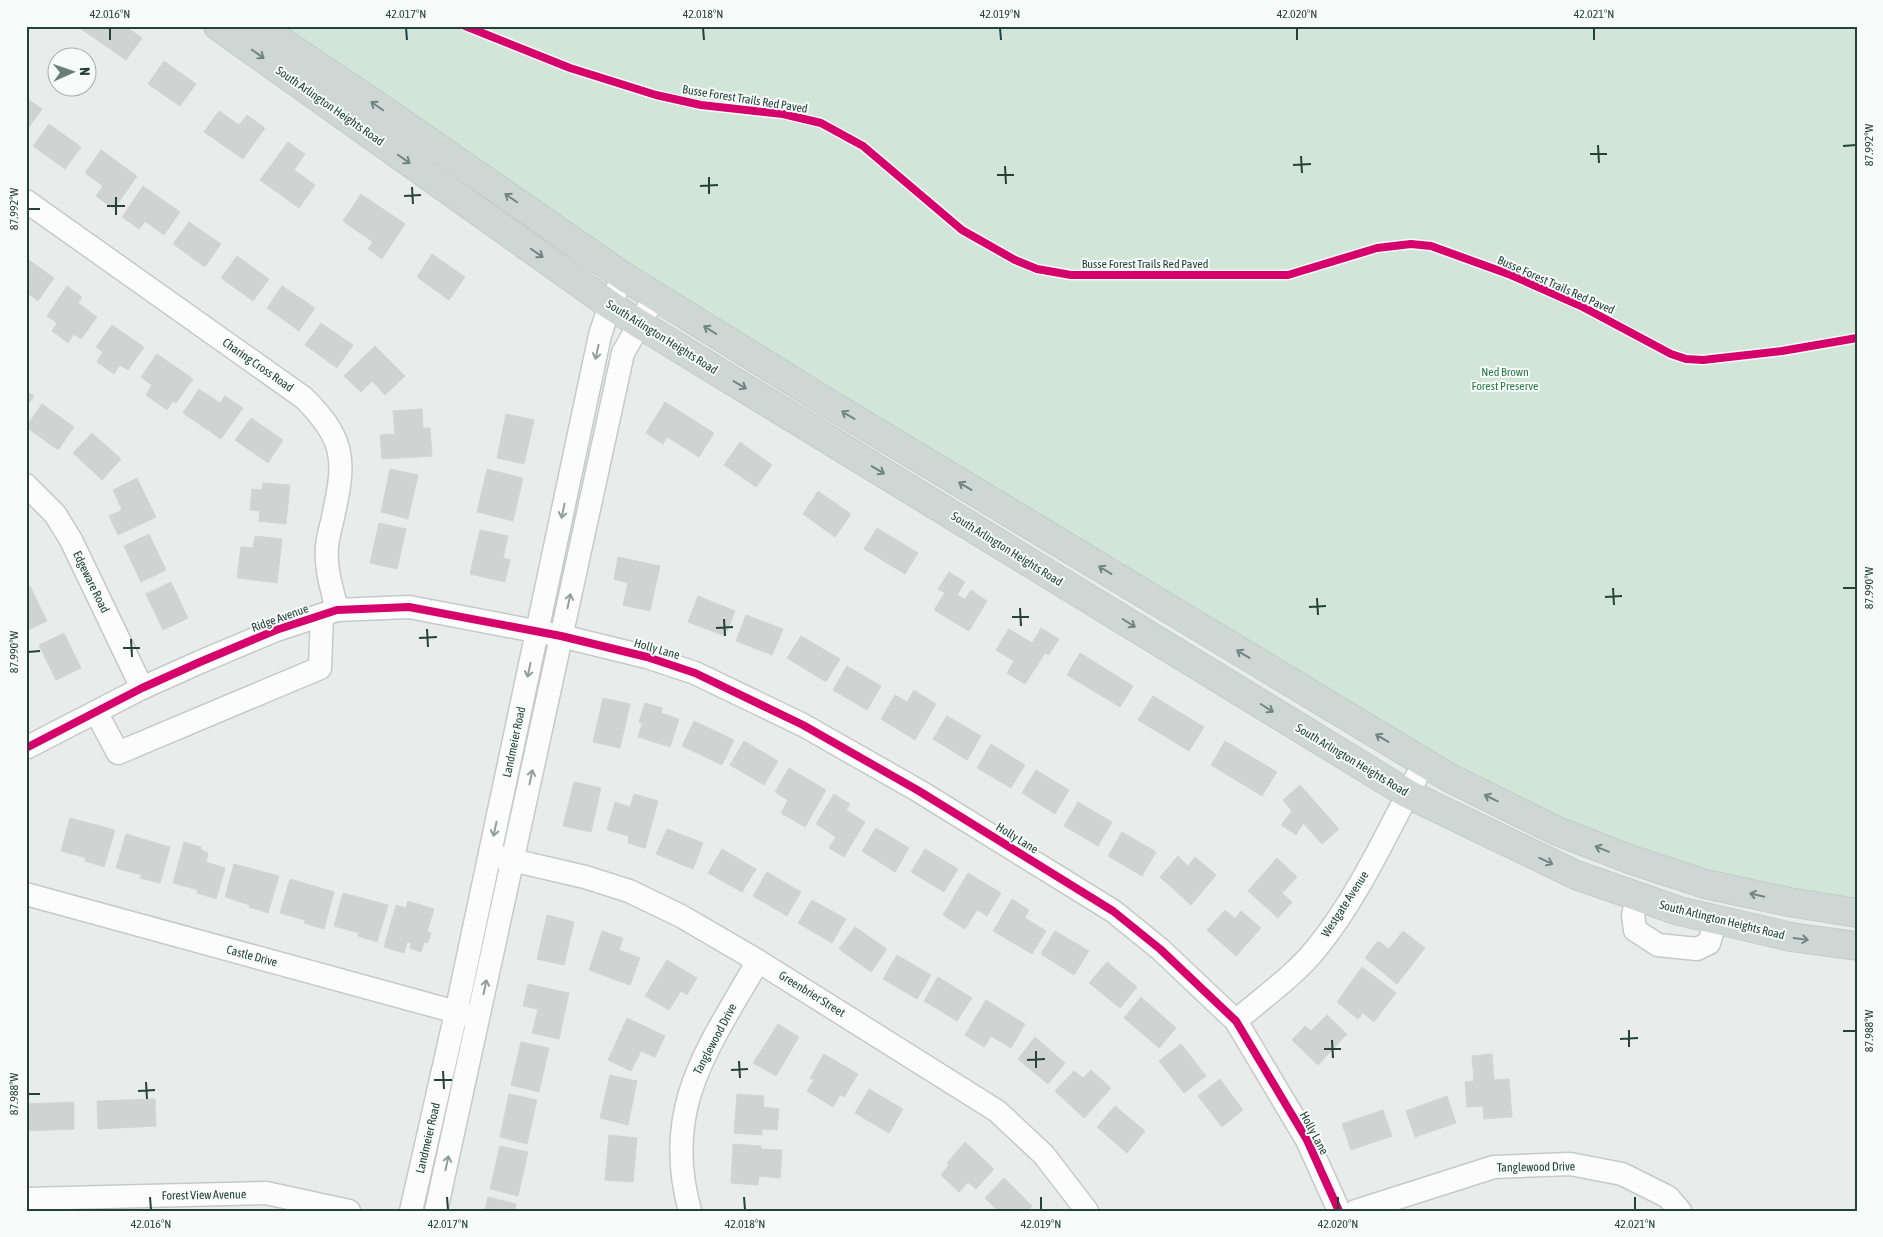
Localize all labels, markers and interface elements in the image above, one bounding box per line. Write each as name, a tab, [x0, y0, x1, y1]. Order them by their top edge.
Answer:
text: 42.016°N	[90, 7, 130, 21]
text: 42.017°N	[386, 7, 426, 21]
text: 42.018°N	[683, 7, 723, 21]
text: 42.019°N	[980, 7, 1020, 21]
text: 42.020°N	[1277, 7, 1317, 21]
text: 42.021°N	[1574, 7, 1614, 21]
north arrow	[48, 48, 98, 98]
one-way arrow	[250, 49, 264, 59]
street label: South Arlington Heights Road	[273, 63, 387, 149]
text: N	[77, 67, 93, 76]
street label: Busse Forest Trails Red Paved	[681, 82, 809, 116]
one-way arrow	[371, 101, 385, 111]
text: 87.992°W	[1862, 124, 1876, 166]
one-way arrow	[397, 154, 411, 164]
text: 87.992°W	[7, 188, 21, 230]
one-way arrow	[504, 193, 518, 203]
one-way arrow	[530, 248, 544, 258]
street label: Busse Forest Trails Red Paved	[1495, 253, 1617, 317]
street label: Busse Forest Trails Red Paved	[1082, 257, 1208, 271]
street label: South Arlington Heights Road	[604, 297, 720, 377]
one-way arrow	[703, 324, 717, 334]
street label: Charing Cross Road	[220, 335, 296, 395]
one-way arrow	[592, 343, 601, 359]
park label: Ned Brown Forest Preserve	[1472, 365, 1538, 393]
one-way arrow	[732, 381, 746, 391]
one-way arrow	[841, 410, 855, 420]
one-way arrow	[871, 465, 885, 475]
one-way arrow	[959, 480, 973, 490]
one-way arrow	[558, 502, 567, 518]
street label: South Arlington Heights Road	[949, 509, 1065, 589]
street label: Edgeware Road	[70, 549, 112, 615]
one-way arrow	[1098, 564, 1112, 574]
text: 87.990°W	[1862, 567, 1876, 609]
one-way arrow	[565, 594, 574, 610]
street label: Ridge Avenue	[250, 601, 310, 635]
one-way arrow	[1121, 619, 1135, 629]
text: 87.990°W	[7, 631, 21, 673]
street label: Holly Lane	[633, 636, 681, 662]
one-way arrow	[1237, 649, 1251, 659]
one-way arrow	[524, 661, 533, 677]
one-way arrow	[1260, 704, 1274, 714]
street label: Landmeier Road	[500, 705, 528, 779]
street label: South Arlington Heights Road	[1293, 721, 1411, 799]
one-way arrow	[1376, 733, 1390, 743]
one-way arrow	[527, 770, 536, 786]
one-way arrow	[1484, 793, 1499, 802]
one-way arrow	[490, 820, 499, 836]
street label: Holly Lane	[993, 820, 1041, 856]
one-way arrow	[1595, 843, 1610, 853]
one-way arrow	[1538, 857, 1553, 867]
street label: Westgate Avenue	[1319, 868, 1371, 940]
one-way arrow	[1750, 890, 1766, 899]
street label: South Arlington Heights Road	[1658, 898, 1786, 942]
one-way arrow	[1793, 934, 1809, 944]
street label: Castle Drive	[225, 942, 279, 970]
street label: Greenbrier Street	[776, 968, 848, 1020]
one-way arrow	[481, 980, 490, 996]
street label: Tanglewood Drive	[690, 1001, 740, 1077]
text: 87.988°W	[1862, 1010, 1876, 1052]
text: 87.988°W	[7, 1073, 21, 1115]
street label: Landmeier Road	[413, 1101, 443, 1175]
street label: Holly Lane	[1297, 1109, 1331, 1157]
one-way arrow	[442, 1156, 452, 1172]
street label: Tanglewood Drive	[1497, 1159, 1575, 1175]
street label: Forest View Avenue	[162, 1187, 246, 1203]
text: 42.016°N	[131, 1217, 171, 1231]
text: 42.017°N	[428, 1217, 468, 1231]
text: 42.018°N	[725, 1217, 765, 1231]
text: 42.019°N	[1021, 1217, 1061, 1231]
text: 42.020°N	[1318, 1217, 1358, 1231]
text: 42.021°N	[1615, 1217, 1655, 1231]

